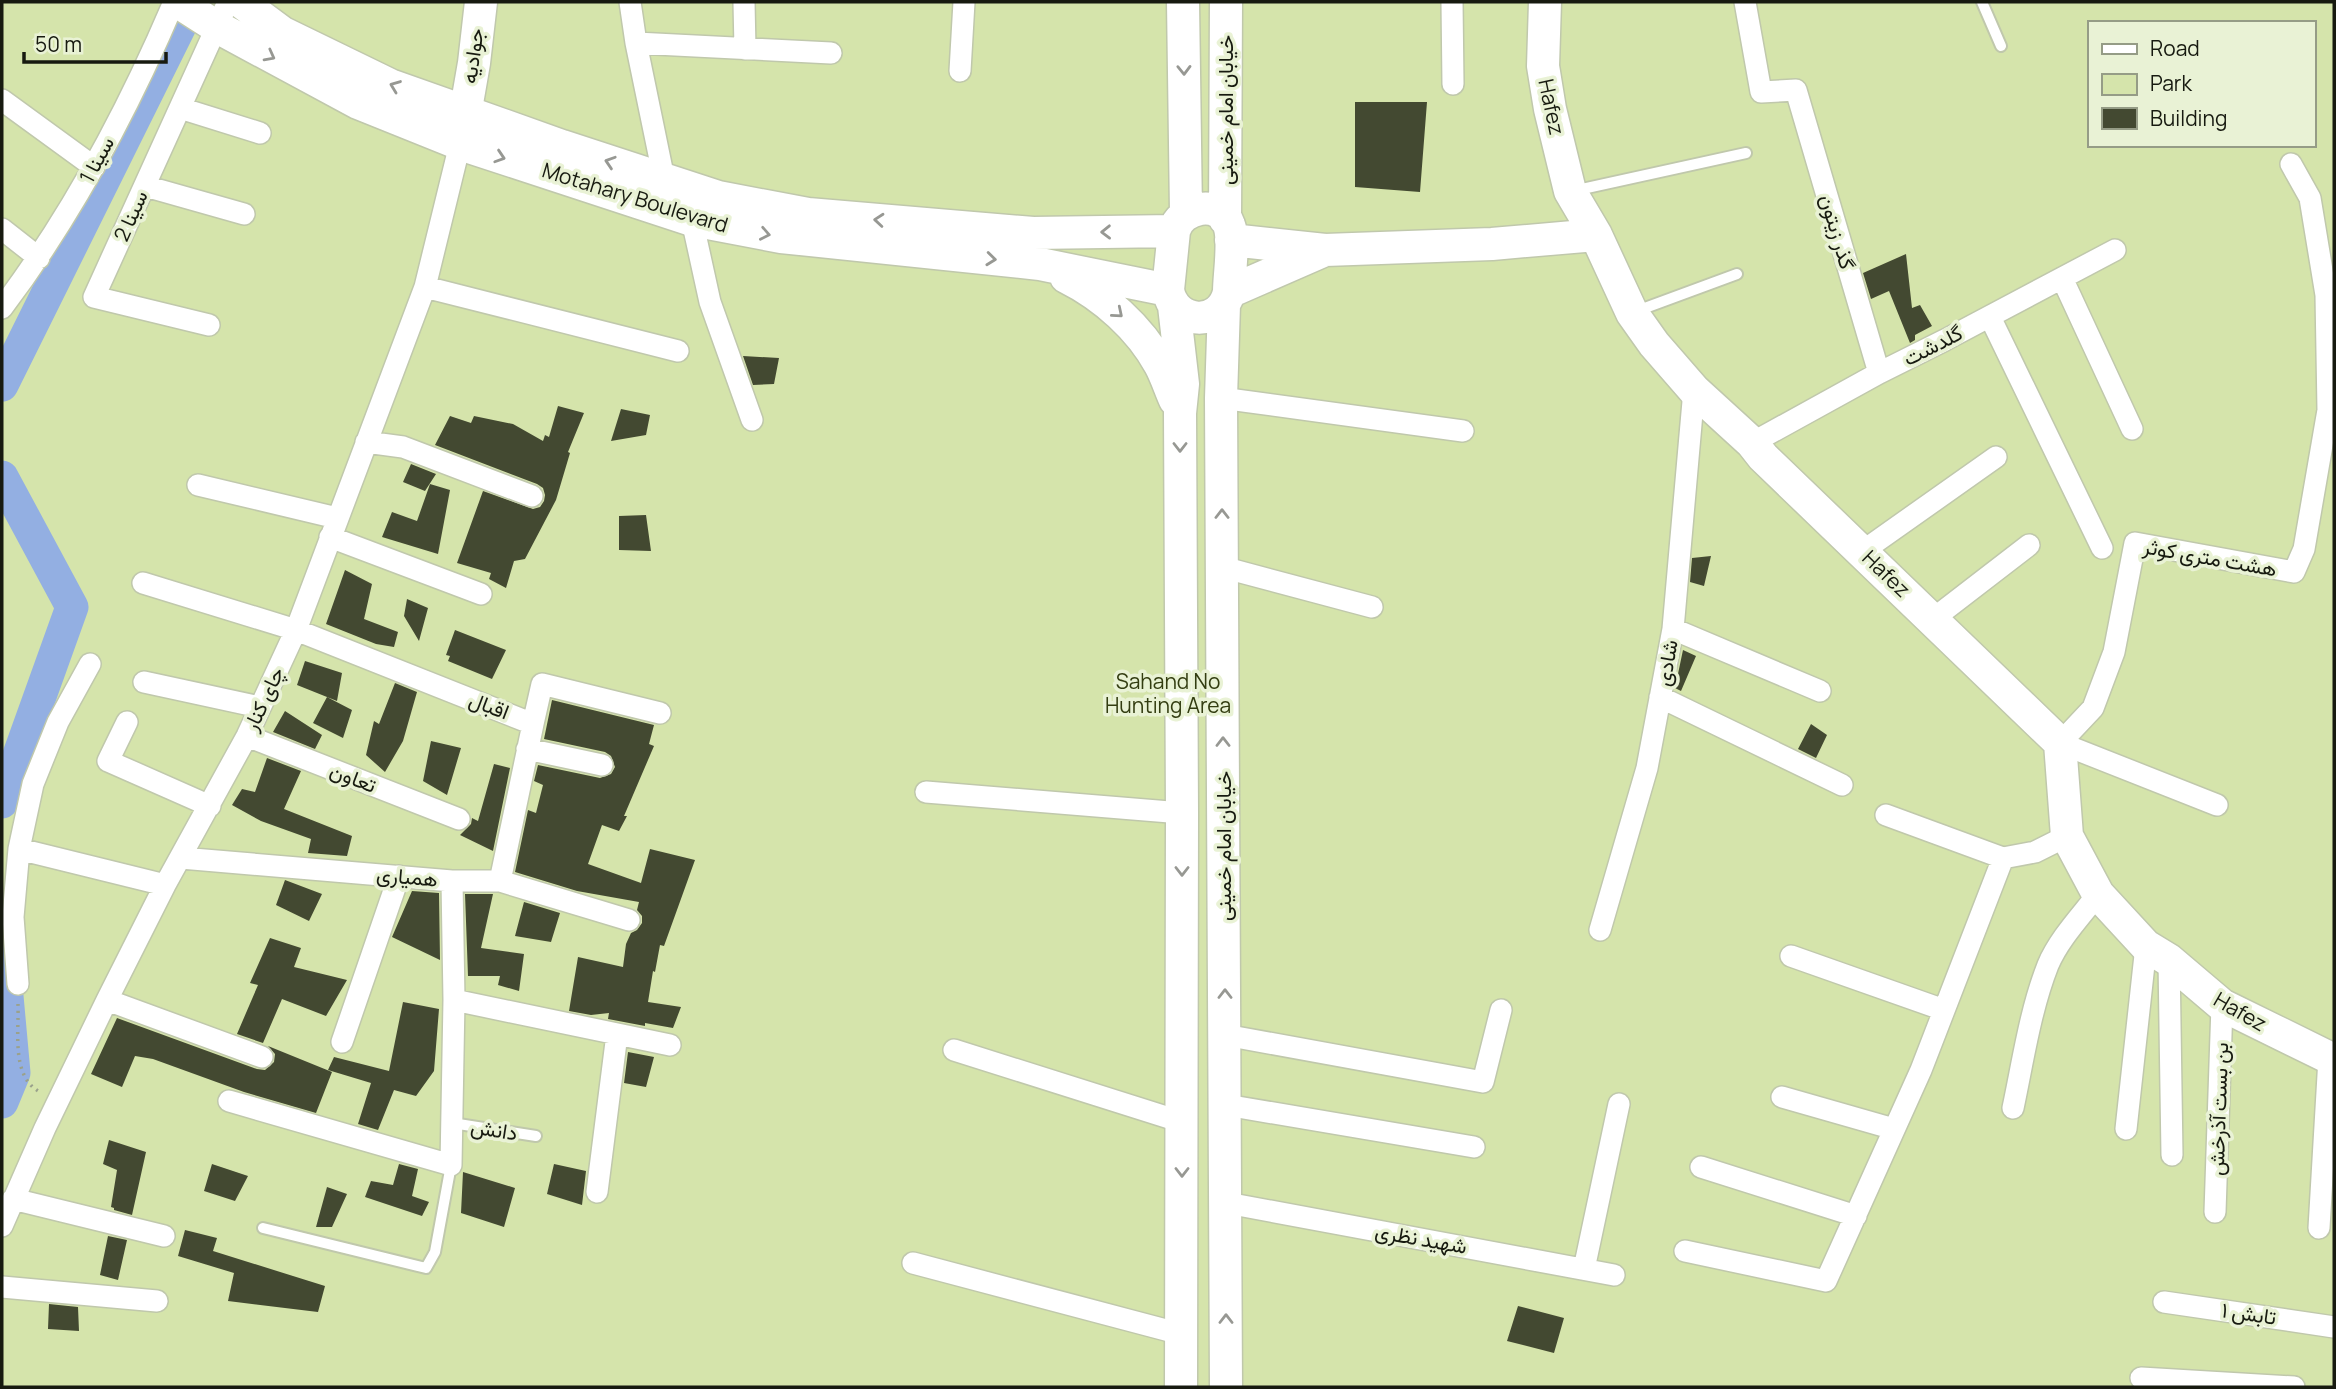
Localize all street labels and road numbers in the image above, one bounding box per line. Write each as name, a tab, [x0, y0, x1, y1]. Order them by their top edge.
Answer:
street label: جوادیه	[454, 26, 490, 85]
street label: خیابان امام خمینی	[1211, 35, 1240, 185]
street label: Hafez	[1532, 76, 1572, 137]
street label: سینا 1	[72, 131, 120, 188]
street label: Motahary Boulevard	[539, 155, 732, 239]
street label: سینا 2	[107, 186, 154, 245]
street label: گذر زیتون	[1814, 191, 1862, 272]
street label: گلدشت	[1898, 318, 1967, 372]
street label: هشت متری کوثر	[2140, 531, 2279, 583]
street label: Hafez	[1857, 544, 1917, 603]
street label: شادی	[1648, 637, 1684, 688]
street label: چای کنار	[236, 662, 291, 736]
street label: اقبال	[465, 685, 513, 725]
street label: تعاون	[326, 755, 381, 799]
street label: خیابان امام خمینی	[1209, 771, 1238, 921]
street label: همیاری	[375, 859, 439, 893]
street label: Hafez	[2209, 985, 2272, 1037]
street label: بن بست آذرخش	[2202, 1042, 2234, 1176]
street label: دانش	[469, 1112, 520, 1147]
street label: شهید نظری	[1373, 1216, 1469, 1260]
street label: تابش ۱	[2220, 1295, 2278, 1331]

